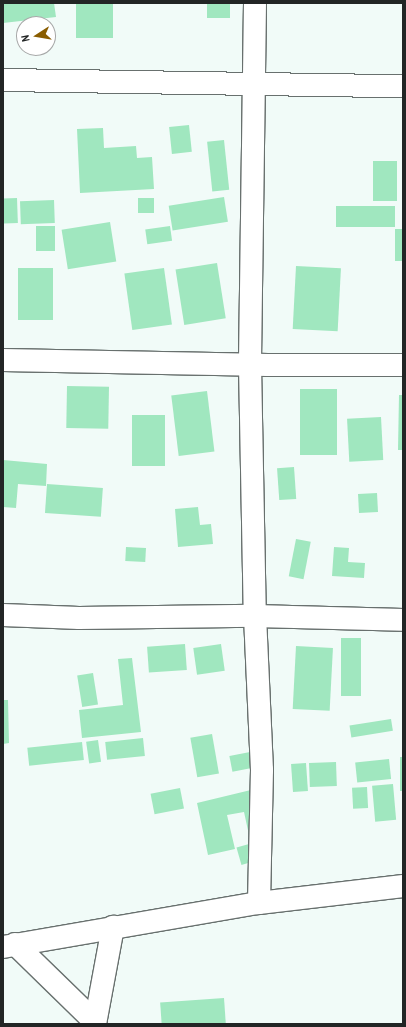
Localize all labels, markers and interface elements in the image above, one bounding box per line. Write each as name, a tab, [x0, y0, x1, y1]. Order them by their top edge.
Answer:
north arrow	[16, 16, 56, 56]
text: N	[18, 34, 33, 43]

